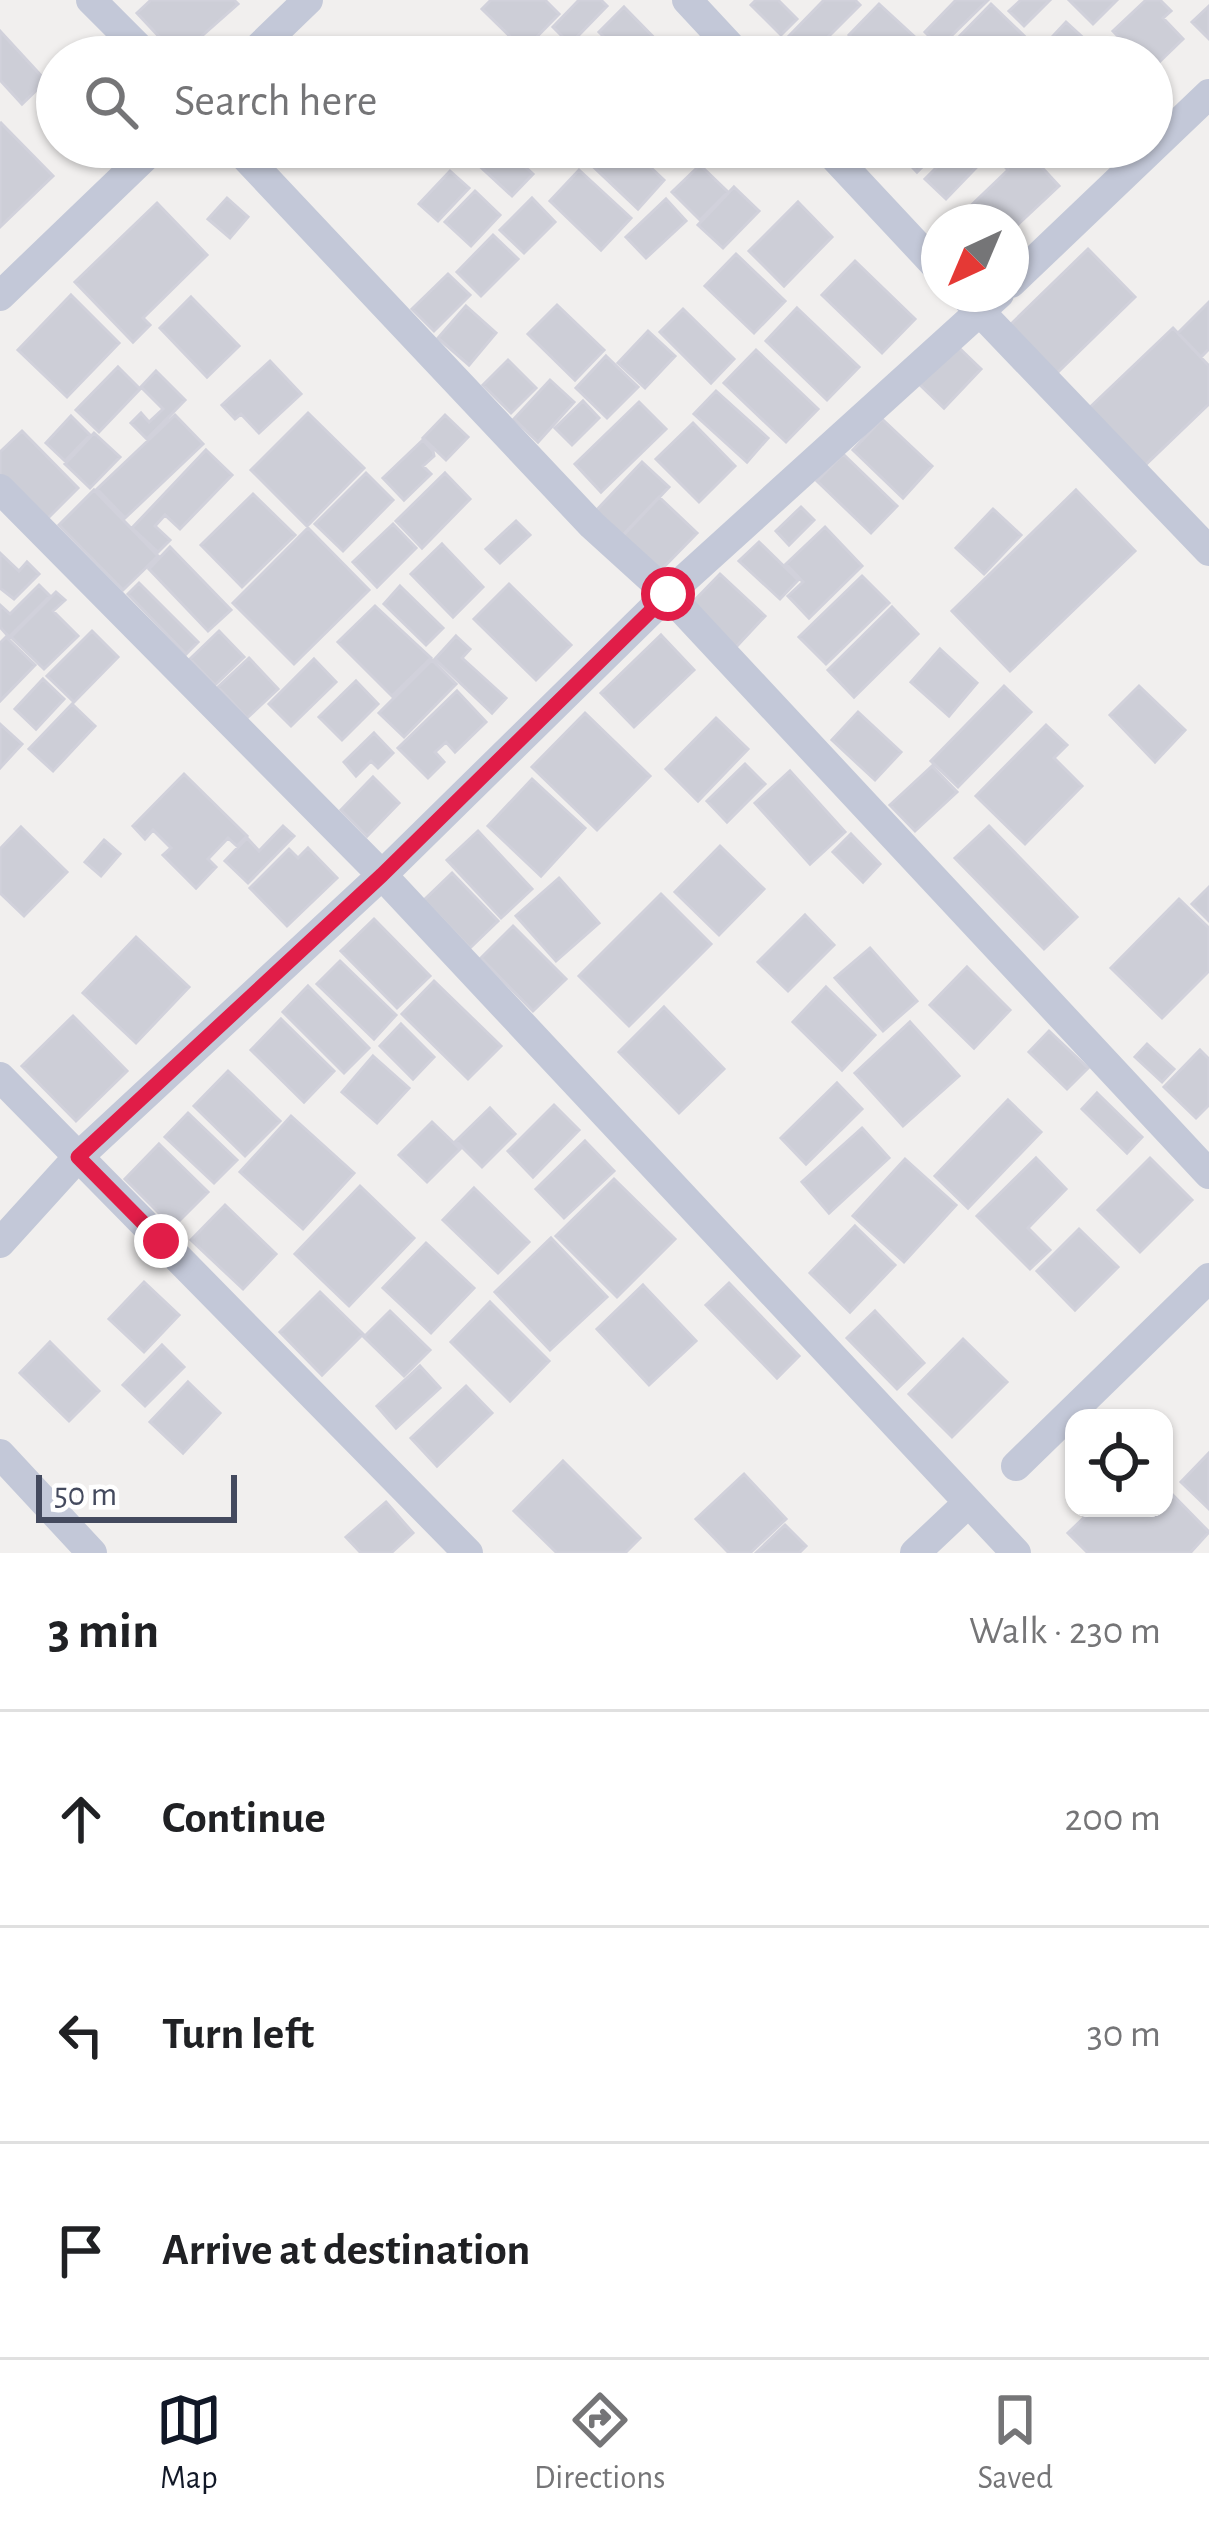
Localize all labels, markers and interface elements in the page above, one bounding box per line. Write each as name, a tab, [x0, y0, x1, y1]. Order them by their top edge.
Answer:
search box	[36, 36, 1173, 168]
icon: search	[78, 69, 144, 135]
text: Search here	[174, 79, 377, 124]
north arrow	[921, 204, 1029, 312]
route start	[641, 567, 695, 621]
route end	[134, 1214, 188, 1268]
map controls	[1065, 1409, 1173, 1517]
button: locate	[1065, 1409, 1173, 1517]
scale bar	[36, 1469, 237, 1522]
text: 50 m	[54, 1479, 117, 1512]
text: 3 min	[48, 1606, 159, 1657]
text: Walk · 230 m	[969, 1612, 1161, 1651]
icon: ahead	[48, 1786, 114, 1852]
text: Continue	[162, 1796, 326, 1841]
text: 200 m	[1064, 1799, 1161, 1838]
icon: left	[48, 2002, 114, 2068]
text: Turn left	[162, 2012, 314, 2057]
text: 30 m	[1087, 2015, 1161, 2054]
icon: arrive	[48, 2218, 114, 2284]
text: Arrive at destination	[162, 2228, 530, 2273]
tab: Map	[156, 2387, 222, 2499]
tab: Directions	[534, 2387, 665, 2499]
tab: Saved	[977, 2387, 1053, 2499]

